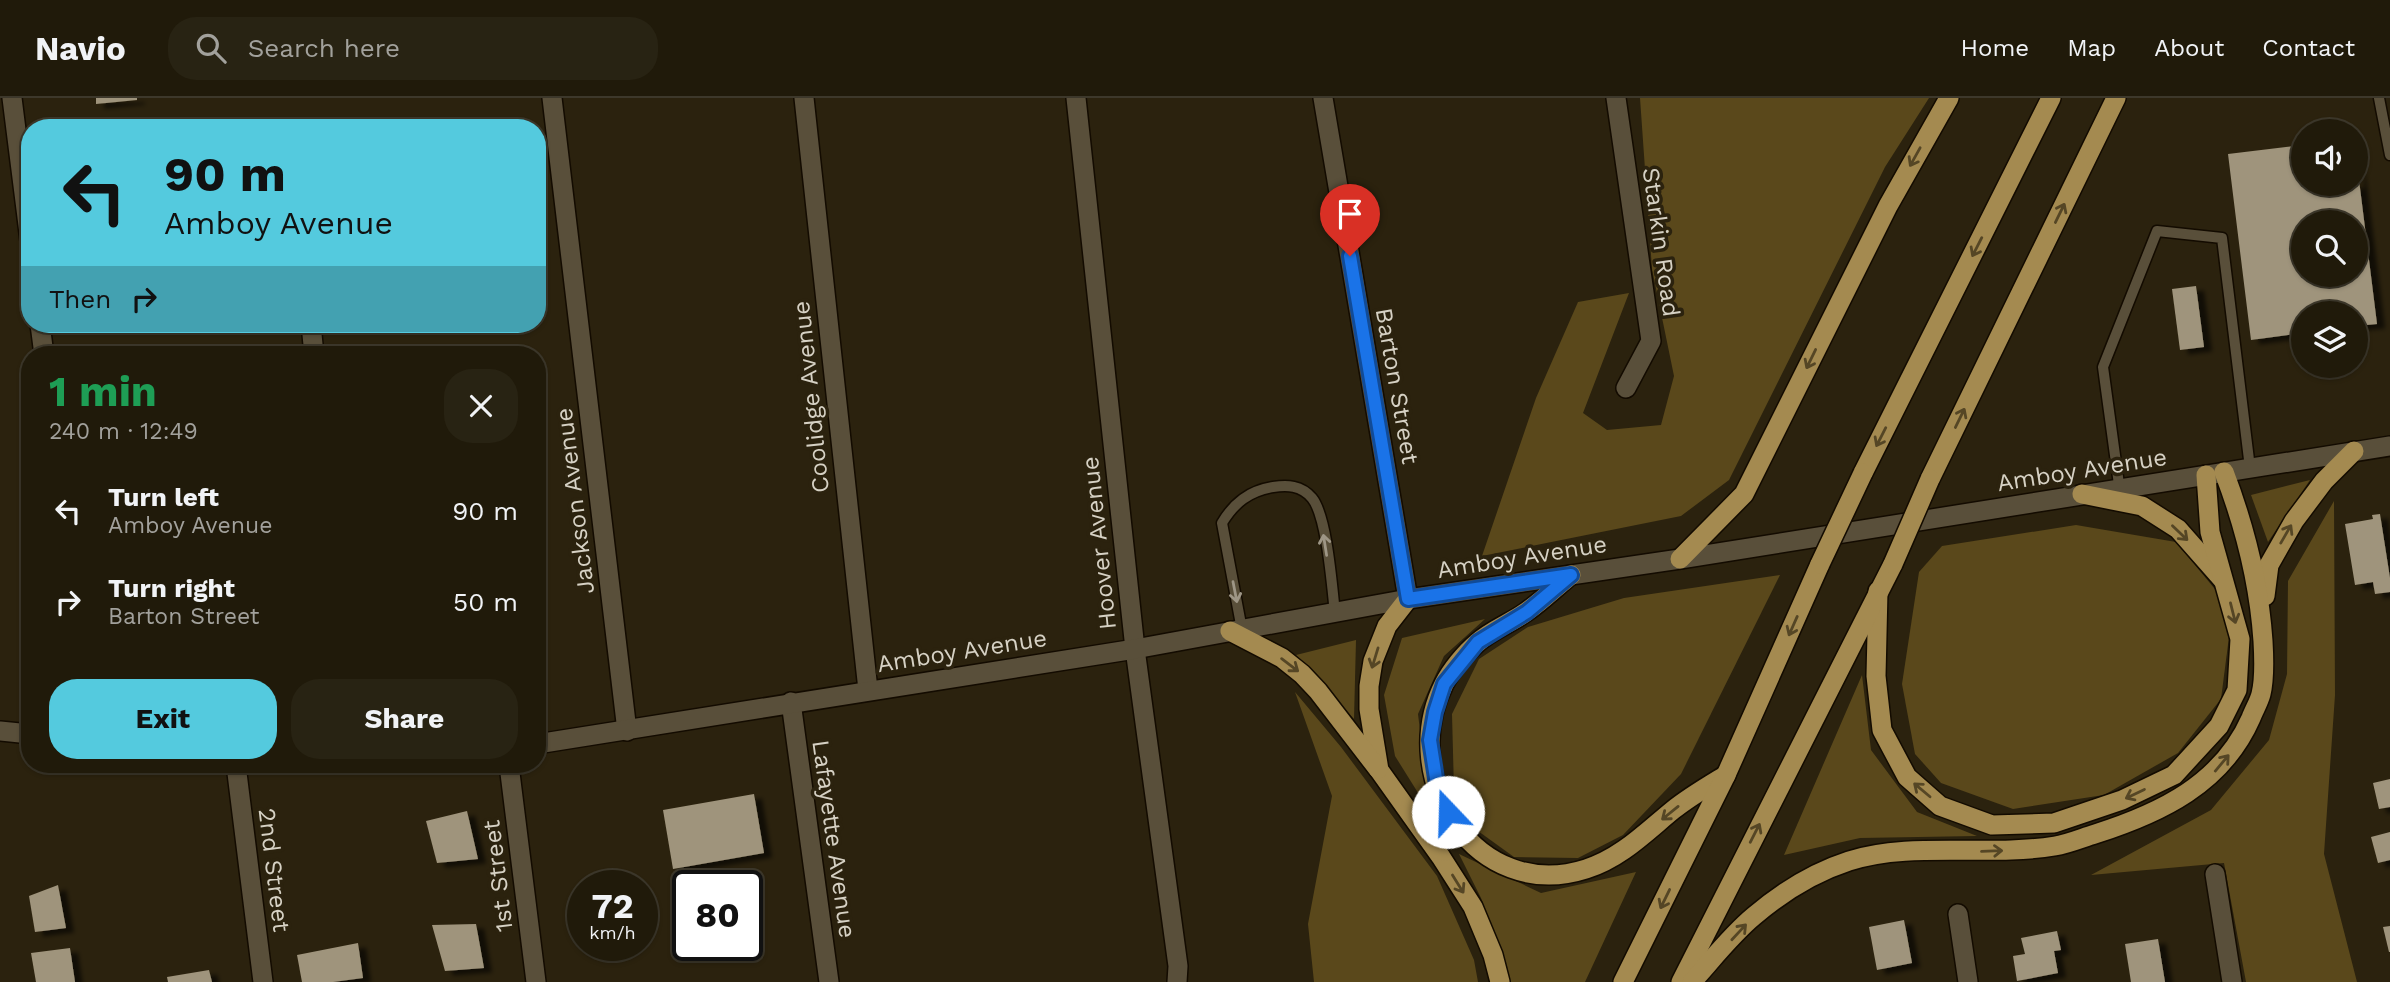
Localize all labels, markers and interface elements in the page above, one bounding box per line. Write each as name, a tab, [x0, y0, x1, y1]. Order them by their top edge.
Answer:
search box	[168, 17, 658, 80]
text: Navio	[35, 29, 126, 68]
icon: search	[192, 29, 230, 67]
text: Search here	[248, 33, 400, 63]
text: Home	[1961, 34, 2029, 62]
text: Map	[2067, 34, 2116, 62]
text: About	[2154, 34, 2224, 62]
text: Contact	[2262, 34, 2355, 62]
map controls	[2291, 119, 2368, 378]
button: sound	[2291, 119, 2368, 196]
text: 90 m	[164, 145, 286, 203]
one-way arrow	[1908, 146, 1921, 167]
icon: left	[49, 147, 140, 238]
street label: Starkin Road	[1637, 166, 1685, 318]
pin	[1320, 184, 1380, 256]
icon: arrive	[1331, 195, 1369, 233]
one-way arrow	[2053, 203, 2067, 224]
text: Amboy Avenue	[164, 204, 393, 242]
button: search	[2291, 210, 2368, 287]
one-way arrow	[1969, 236, 1983, 257]
icon: right	[125, 280, 163, 318]
text: Then	[49, 284, 111, 314]
street label: Coolidge Avenue	[787, 300, 835, 494]
button: layers	[2291, 301, 2368, 378]
street label: Barton Street	[1369, 306, 1425, 466]
one-way arrow	[1803, 348, 1817, 369]
text: 1 min	[49, 367, 157, 416]
button: close	[444, 369, 518, 443]
street label: Jackson Avenue	[550, 406, 600, 596]
one-way arrow	[1954, 408, 1968, 429]
text: 240 m · 12:49	[49, 418, 198, 445]
one-way arrow	[1874, 426, 1888, 447]
street label: Amboy Avenue	[1995, 443, 2169, 497]
street label: Hoover Avenue	[1076, 455, 1122, 631]
text: Turn left	[108, 482, 219, 512]
icon: left	[49, 492, 87, 530]
text: 90 m	[452, 496, 518, 526]
text: Amboy Avenue	[108, 512, 273, 539]
one-way arrow	[2280, 524, 2294, 544]
one-way arrow	[2172, 525, 2189, 542]
street label: Amboy Avenue	[1435, 530, 1609, 584]
one-way arrow	[1318, 534, 1331, 557]
text: Turn right	[108, 573, 235, 603]
one-way arrow	[1229, 580, 1242, 603]
icon: right	[49, 583, 87, 621]
text: 50 m	[453, 587, 518, 617]
one-way arrow	[2227, 601, 2240, 624]
text: Barton Street	[108, 603, 259, 630]
one-way arrow	[1786, 615, 1799, 636]
street label: Amboy Avenue	[875, 624, 1049, 678]
one-way arrow	[1368, 647, 1381, 669]
one-way arrow	[1280, 657, 1299, 672]
button: Exit	[49, 679, 277, 759]
button: Share	[291, 679, 518, 759]
street label: Lafayette Avenue	[806, 738, 862, 940]
one-way arrow	[2214, 755, 2230, 773]
position arrow	[1411, 775, 1485, 849]
one-way arrow	[1913, 782, 1931, 798]
one-way arrow	[2125, 788, 2146, 801]
one-way arrow	[1661, 805, 1679, 821]
street label: 2nd Street	[253, 807, 295, 933]
street label: 1st Street	[477, 818, 519, 934]
one-way arrow	[1748, 823, 1762, 844]
one-way arrow	[1980, 845, 2003, 858]
speed limit sign: 80	[672, 870, 763, 961]
one-way arrow	[1451, 873, 1465, 893]
text: 72	[591, 885, 634, 927]
one-way arrow	[1657, 888, 1671, 909]
text: km/h	[589, 922, 636, 943]
one-way arrow	[1730, 924, 1747, 941]

